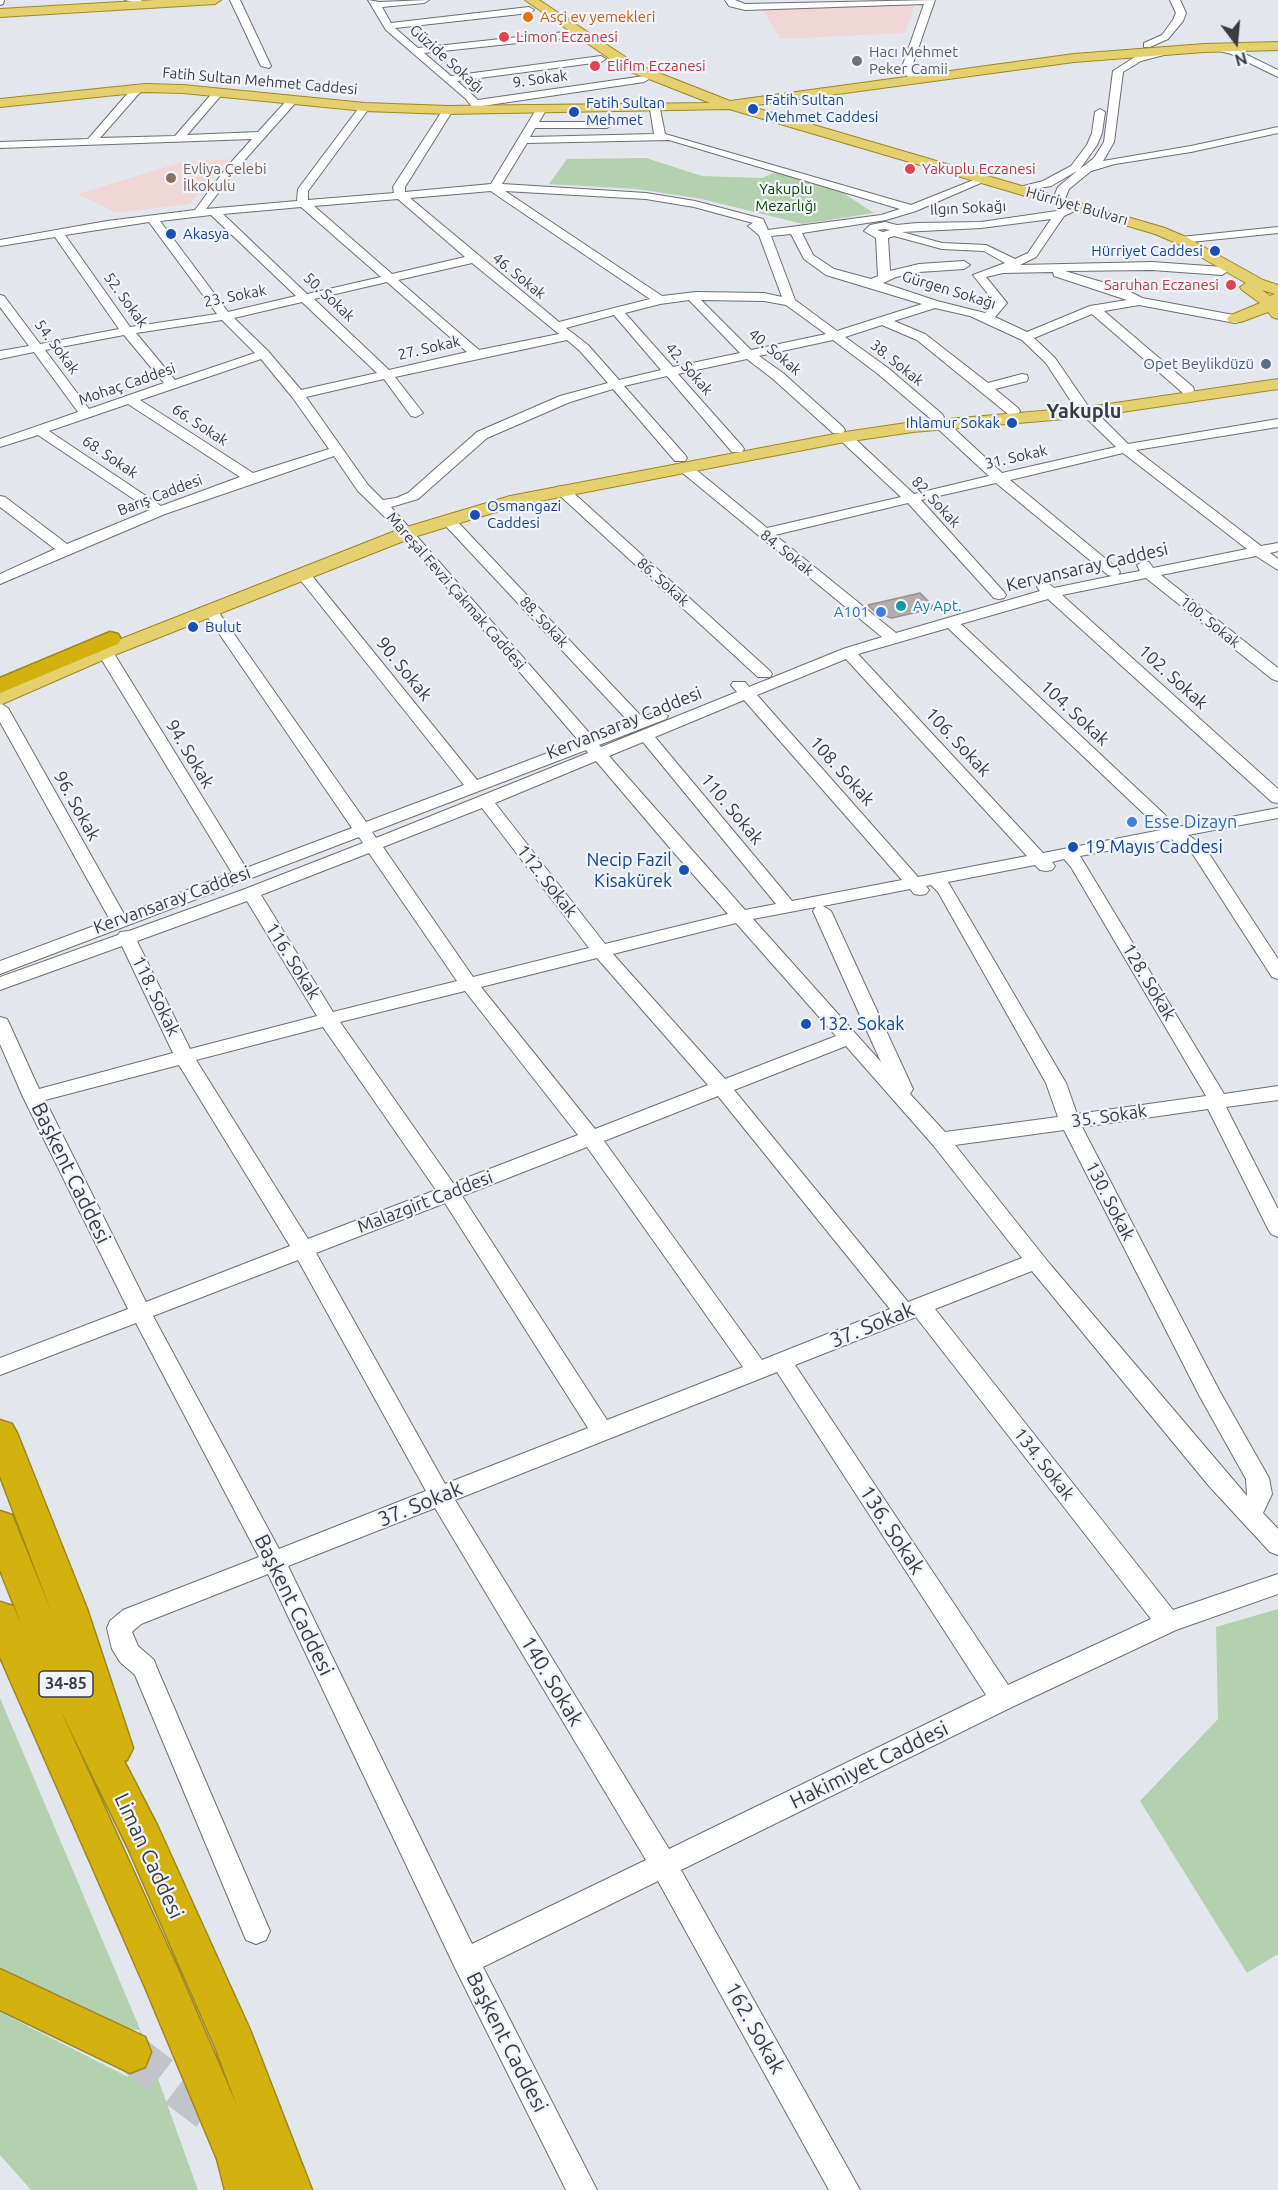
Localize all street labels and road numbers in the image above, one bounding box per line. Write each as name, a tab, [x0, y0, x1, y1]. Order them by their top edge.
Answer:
street label: Güzide Sokağı	[406, 21, 488, 97]
street label: Fatih Sultan Mehmet Caddesi	[162, 63, 358, 99]
street label: 9. Sokak	[511, 66, 569, 92]
street label: Hürriyet Bulvarı	[1024, 183, 1130, 229]
street label: Ilgın Sokağı	[929, 197, 1007, 219]
street label: 46. Sokak	[489, 249, 549, 303]
street label: Gürgen Sokağı	[900, 267, 998, 313]
street label: 52. Sokak	[100, 269, 152, 331]
street label: 50. Sokak	[300, 269, 358, 325]
street label: 23. Sokak	[202, 281, 268, 311]
street label: 54. Sokak	[31, 316, 83, 378]
street label: 40. Sokak	[745, 325, 805, 379]
street label: 27. Sokak	[396, 332, 462, 364]
street label: 38. Sokak	[867, 336, 927, 390]
street label: 42. Sokak	[661, 339, 717, 399]
street label: Mohaç Caddesi	[76, 359, 178, 409]
street label: 66. Sokak	[168, 400, 232, 450]
street label: 68. Sokak	[79, 432, 141, 482]
street label: 31. Sokak	[983, 441, 1049, 473]
street label: Barış Caddesi	[115, 471, 205, 519]
street label: 82. Sokak	[908, 473, 964, 531]
street label: Mareşal Fevzi Çakmak Caddesi	[383, 509, 529, 673]
street label: 84. Sokak	[757, 526, 817, 580]
street label: Kervansaray Caddesi	[1004, 538, 1170, 596]
street label: 86. Sokak	[633, 554, 693, 610]
street label: 100. Sokak	[1176, 592, 1244, 652]
street label: 88. Sokak	[516, 593, 572, 651]
street label: 90. Sokak	[372, 633, 436, 705]
street label: 102. Sokak	[1134, 640, 1212, 714]
street label: 104. Sokak	[1036, 676, 1114, 750]
street label: Kervansaray Caddesi	[543, 682, 705, 764]
street label: 106. Sokak	[921, 703, 995, 781]
street label: 94. Sokak	[161, 716, 219, 792]
street label: 108. Sokak	[805, 732, 879, 810]
street label: 96. Sokak	[49, 767, 105, 845]
street label: 110. Sokak	[696, 769, 768, 849]
street label: 112. Sokak	[512, 840, 582, 922]
street label: Kervansaray Caddesi	[91, 862, 253, 938]
street label: 116. Sokak	[261, 919, 325, 1003]
street label: 128. Sokak	[1117, 939, 1181, 1025]
street label: 118. Sokak	[127, 952, 185, 1040]
street label: Başkent Caddesi	[26, 1098, 116, 1248]
street label: 35. Sokak	[1070, 1100, 1148, 1132]
street label: 130. Sokak	[1081, 1158, 1139, 1244]
street label: Malazgirt Caddesi	[354, 1166, 496, 1238]
street label: 37. Sokak	[826, 1297, 918, 1353]
street label: 134. Sokak	[1009, 1423, 1079, 1505]
street label: 37. Sokak	[374, 1476, 466, 1532]
street label: 136. Sokak	[854, 1481, 930, 1579]
street label: Başkent Caddesi	[249, 1530, 339, 1680]
street label: 140. Sokak	[515, 1631, 589, 1731]
road number: 34-85	[39, 1671, 93, 1697]
street label: Hakimiyet Caddesi	[786, 1716, 952, 1814]
street label: Liman Caddesi	[109, 1789, 189, 1923]
street label: Başkent Caddesi	[461, 1968, 553, 2116]
street label: 162. Sokak	[720, 1978, 790, 2078]

